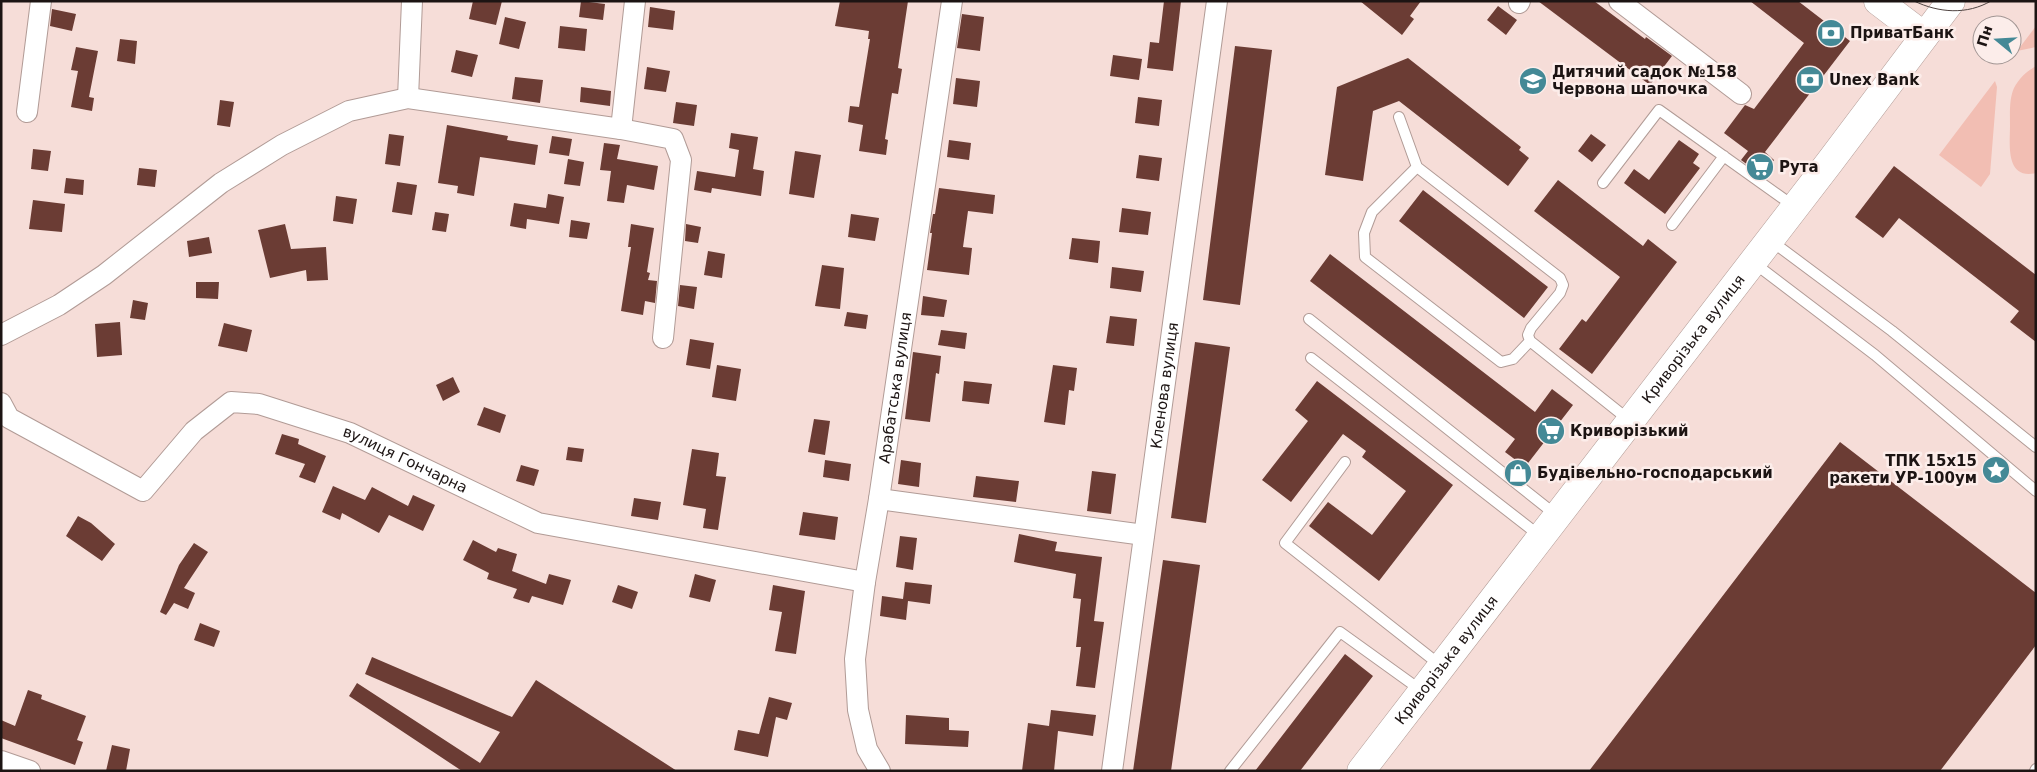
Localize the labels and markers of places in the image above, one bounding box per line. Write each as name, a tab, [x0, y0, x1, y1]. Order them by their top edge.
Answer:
bank icon: ПриватБанк	[1816, 18, 1846, 48]
place label: ПриватБанк	[1850, 24, 1954, 42]
place label: Дитячий садок №158 Червона шапочка	[1552, 63, 1737, 98]
bank icon: Unex Bank	[1795, 65, 1825, 95]
school or university icon: Дитячий садок №158 Червона шапочка	[1518, 66, 1548, 96]
place label: Unex Bank	[1829, 71, 1920, 89]
supermarket icon: Рута	[1745, 152, 1775, 182]
place label: Рута	[1779, 158, 1819, 176]
supermarket icon: Криворізький	[1536, 416, 1566, 446]
place label: Криворізький	[1570, 422, 1689, 440]
place label: ТПК 15x15 ракети УР-100ум	[1829, 452, 1977, 487]
place icon: ТПК 15x15 ракети УР-100ум	[1981, 455, 2011, 485]
shop icon: Будівельно-господарський	[1503, 458, 1533, 488]
place label: Будівельно-господарський	[1537, 464, 1773, 482]

